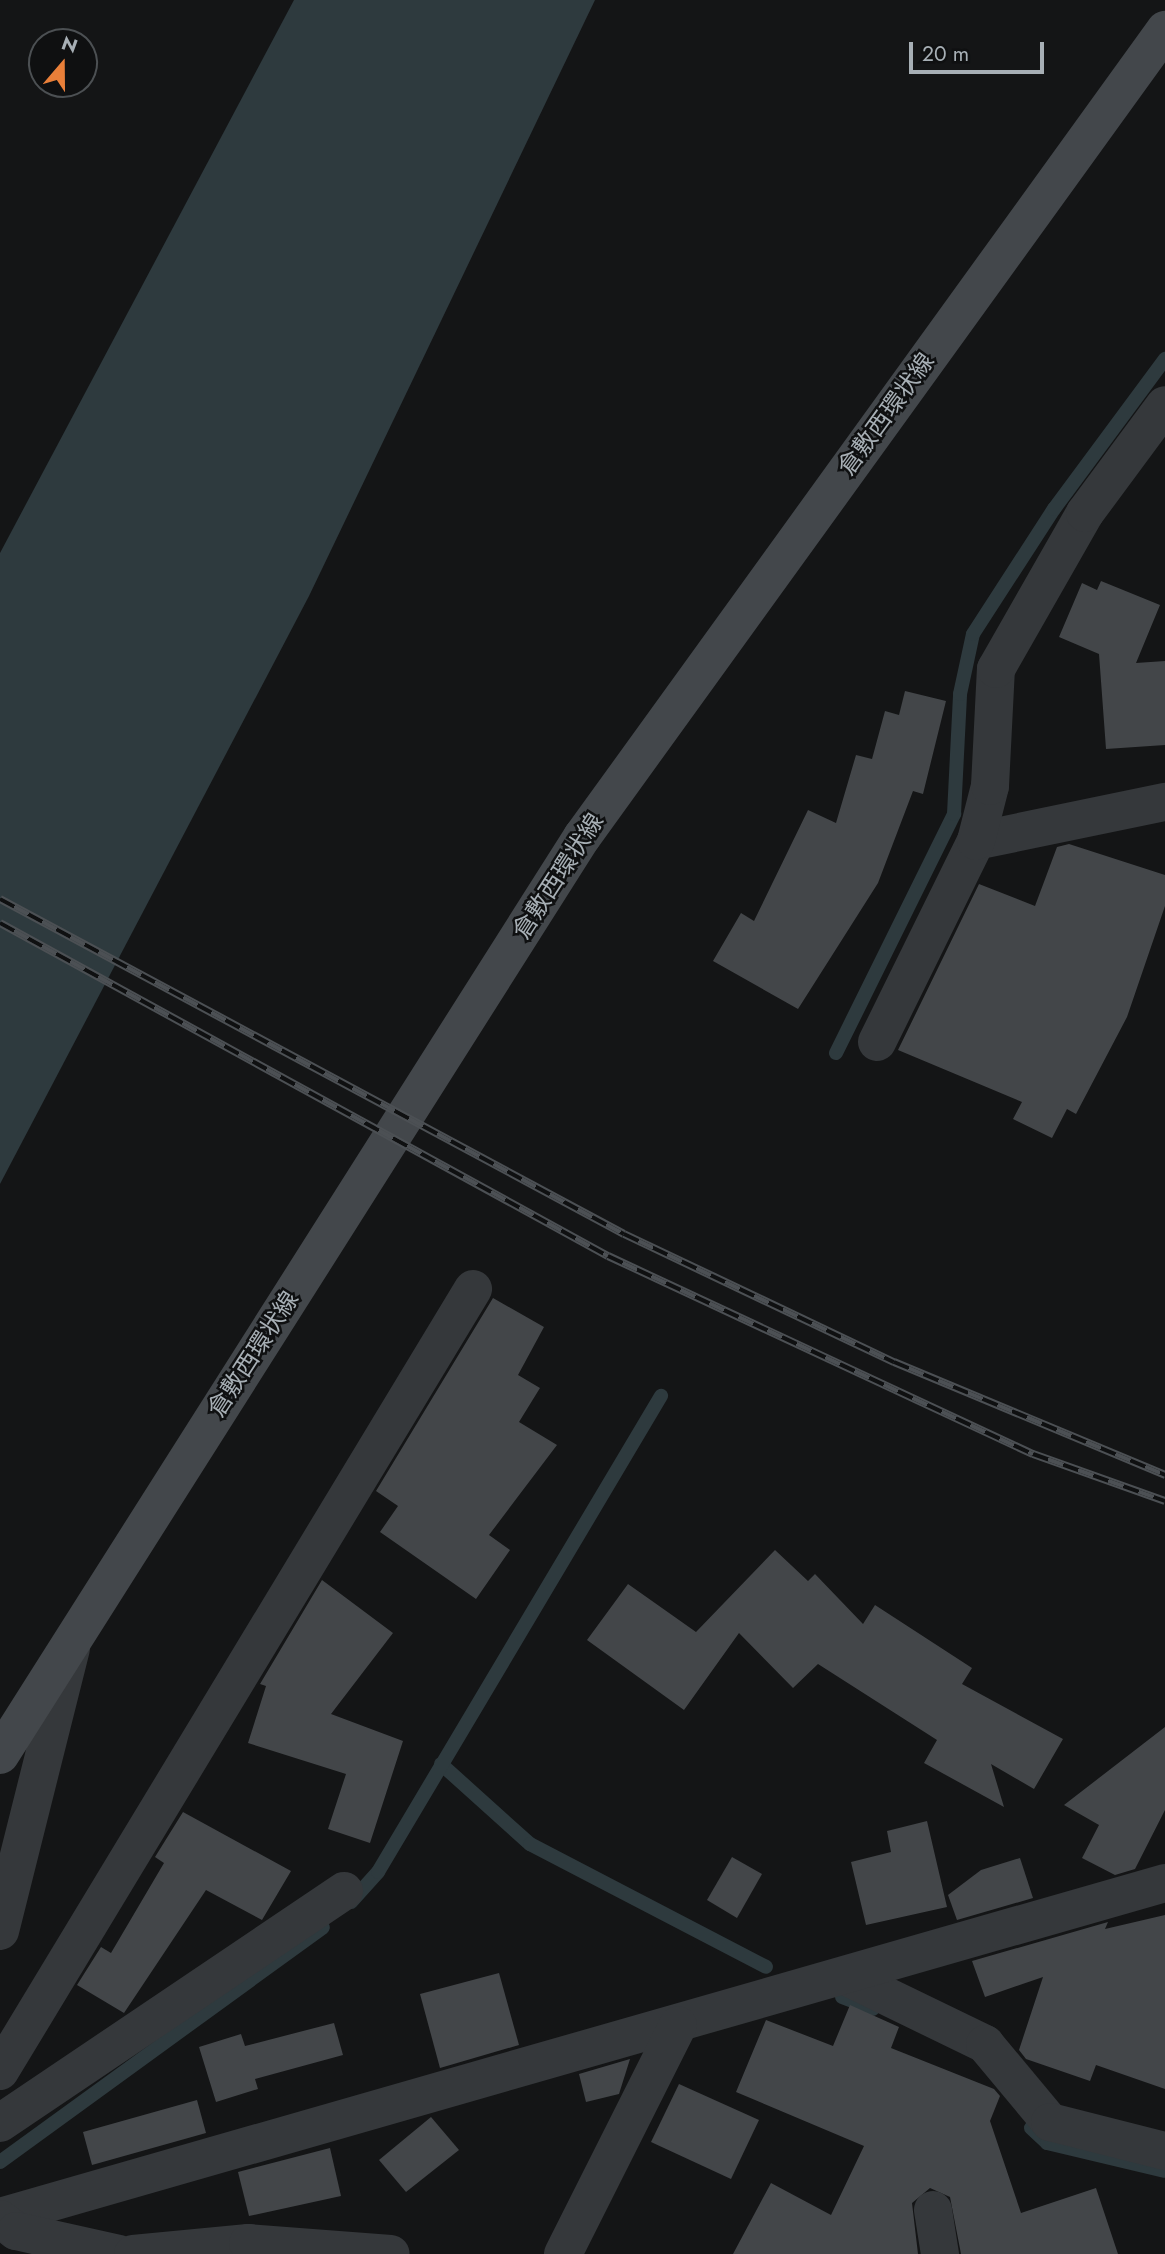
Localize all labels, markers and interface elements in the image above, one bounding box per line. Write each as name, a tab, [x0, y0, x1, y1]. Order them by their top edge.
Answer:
north arrow	[28, 28, 98, 98]
scale bar	[913, 28, 1048, 72]
text: N	[58, 29, 81, 60]
text: 20 m	[922, 39, 969, 69]
street label: 倉敷西環状線	[832, 347, 940, 481]
street label: 倉敷西環状線	[507, 808, 609, 944]
street label: 倉敷西環状線	[202, 1286, 304, 1422]

